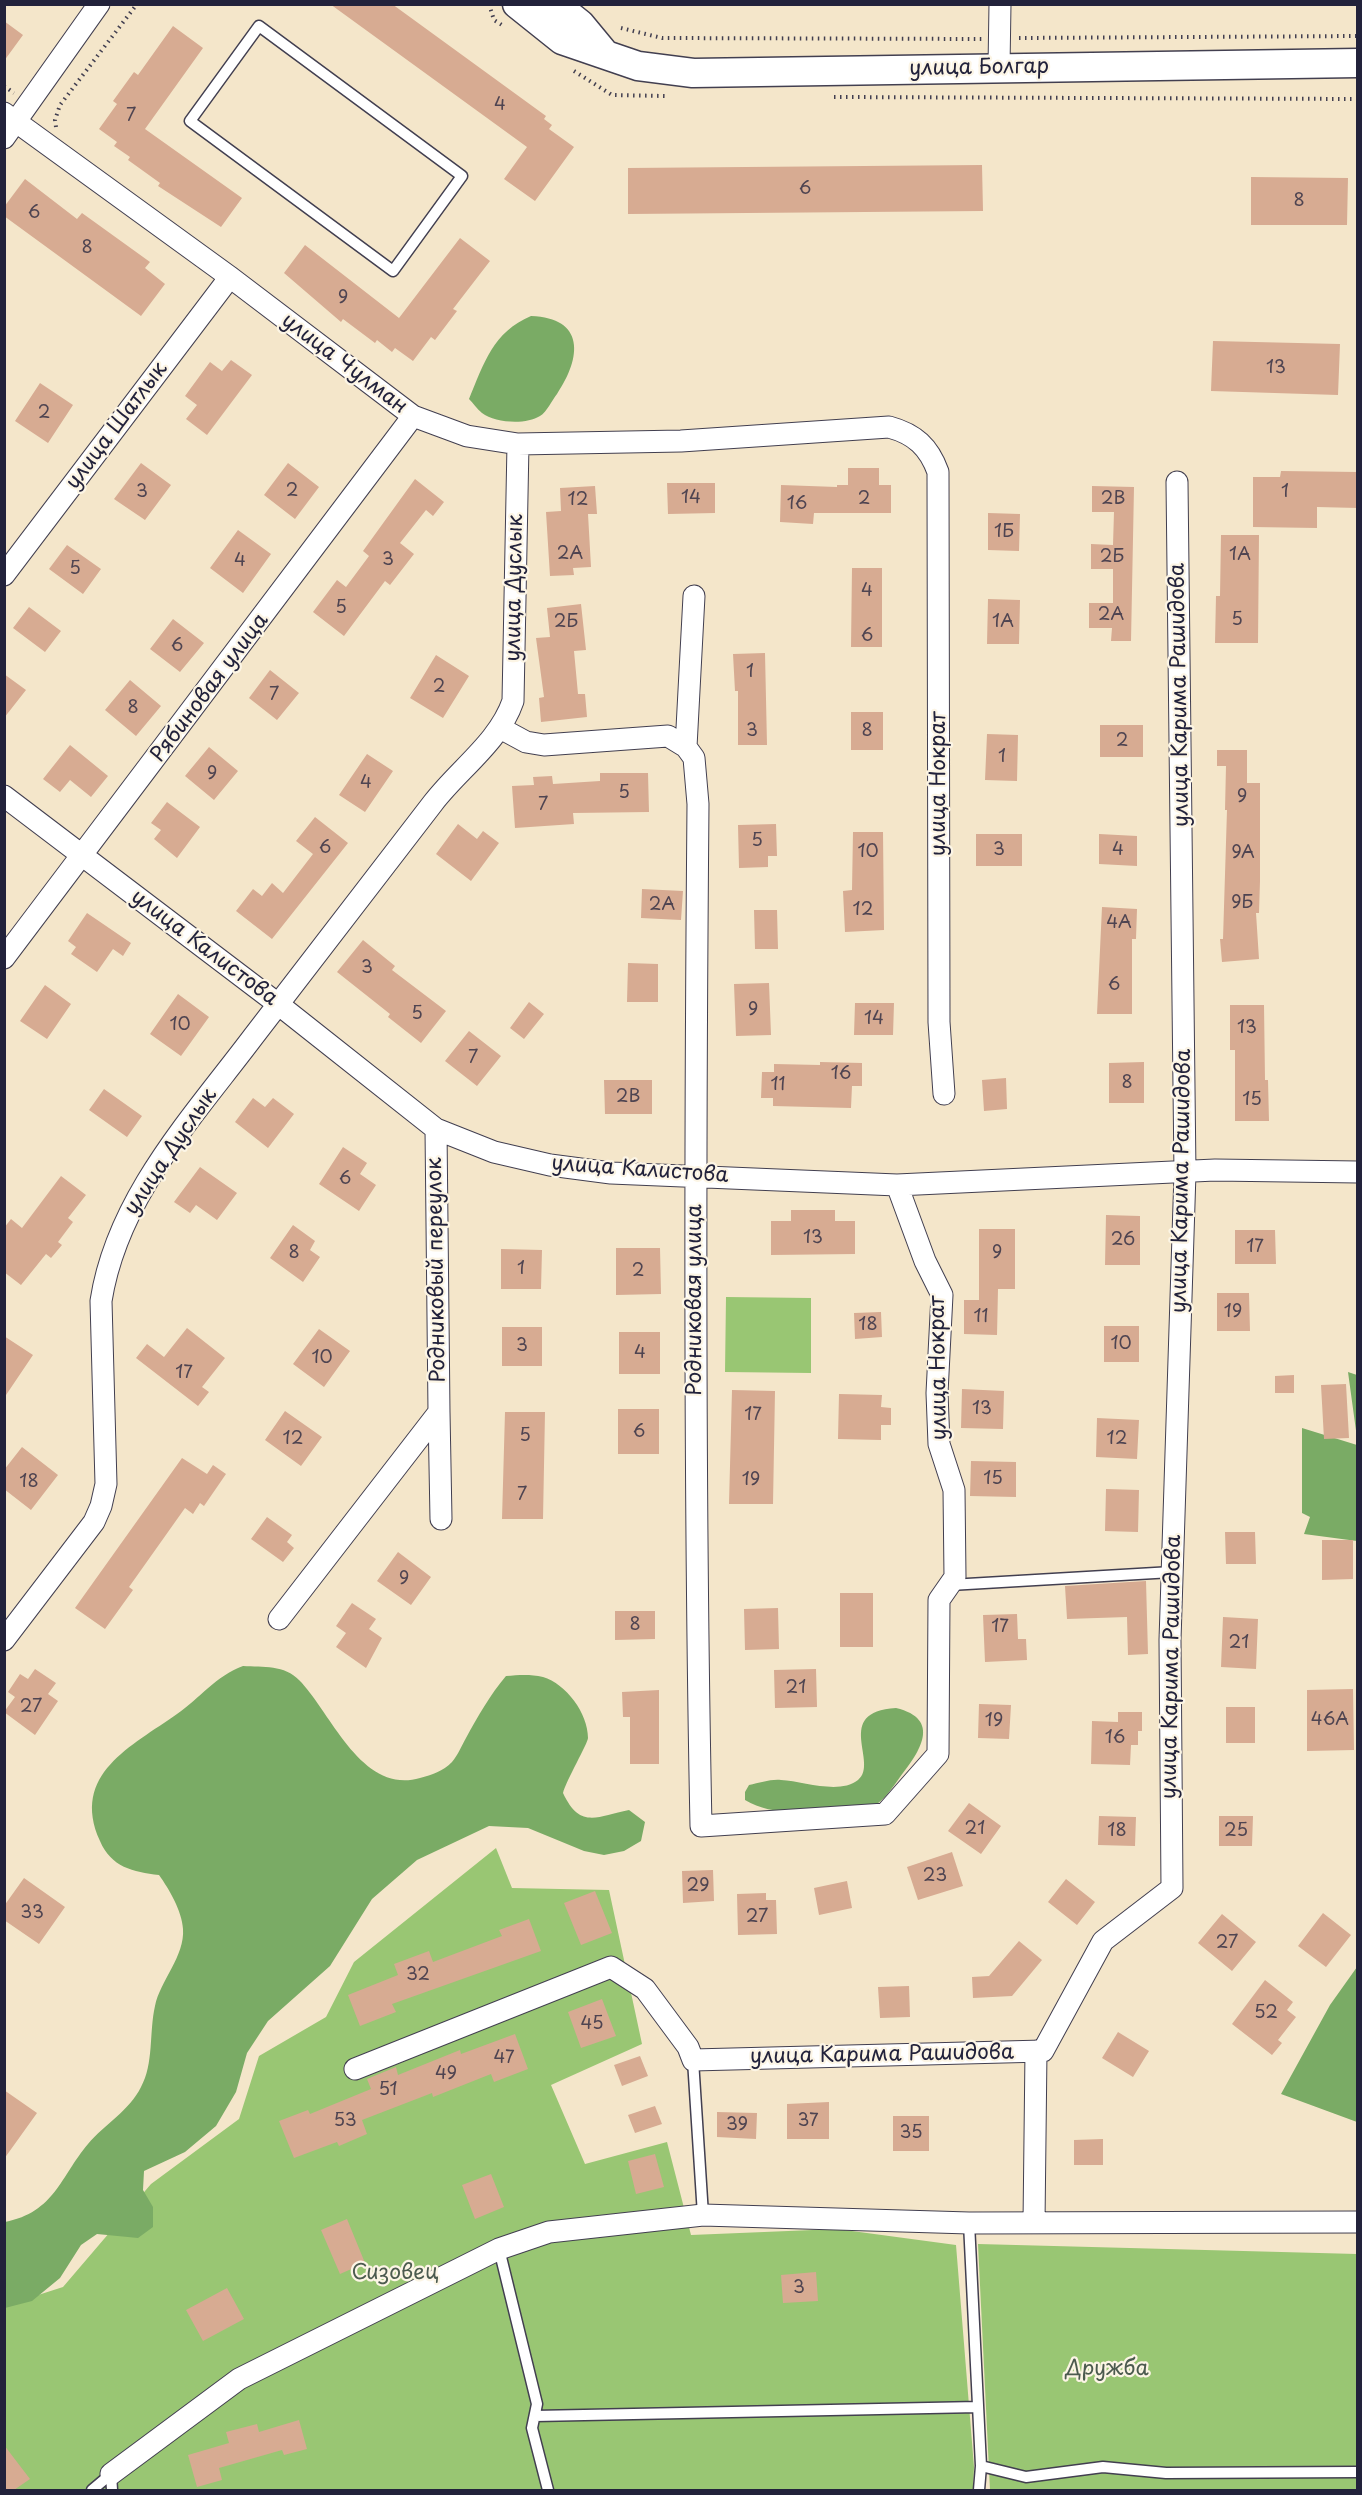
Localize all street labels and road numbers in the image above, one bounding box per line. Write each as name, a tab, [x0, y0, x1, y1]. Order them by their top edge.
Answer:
street label: улица Болгар	[909, 54, 1049, 82]
street label: улица Чулман	[276, 308, 412, 420]
street label: улица Шатлык	[61, 357, 173, 495]
street label: улица Дуслык	[501, 514, 529, 662]
street label: улица Карима Рашидова	[1165, 563, 1195, 827]
street label: Рябиновая улица	[146, 609, 274, 767]
street label: улица Нократ	[926, 712, 952, 856]
street label: улица Калистова	[126, 885, 282, 1011]
street label: улица Карима Рашидова	[1167, 1049, 1197, 1313]
street label: улица Дуслык	[119, 1084, 223, 1220]
street label: улица Калистова	[551, 1151, 729, 1189]
street label: Родниковый переулок	[422, 1157, 452, 1383]
street label: Родниковая улица	[682, 1204, 708, 1396]
street label: улица Нократ	[925, 1295, 953, 1441]
street label: улица Карима Рашидова	[1157, 1535, 1187, 1799]
street label: улица Карима Рашидова	[750, 2040, 1014, 2070]

